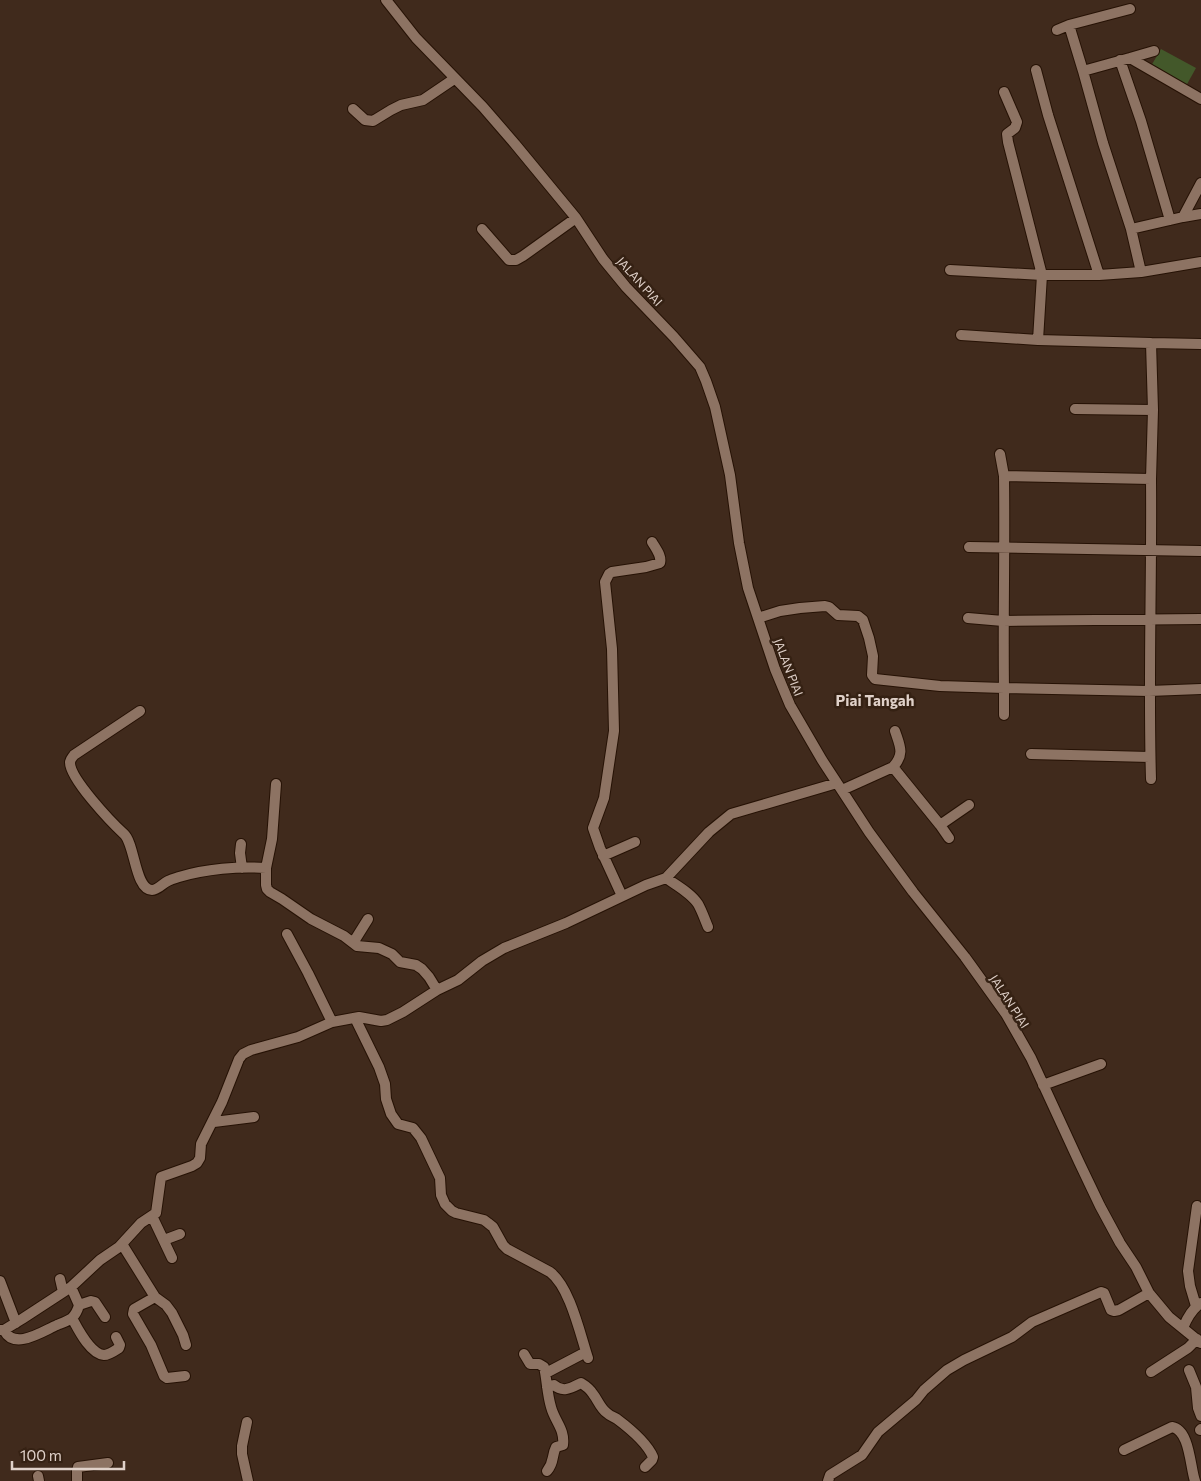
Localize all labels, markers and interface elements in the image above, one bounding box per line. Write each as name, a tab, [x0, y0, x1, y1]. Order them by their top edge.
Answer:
street label: JALAN PIAI	[614, 254, 666, 309]
street label: JALAN PIAI	[771, 636, 806, 698]
district label: Piai Tangah	[836, 691, 914, 709]
street label: JALAN PIAI	[987, 972, 1032, 1031]
scale bar	[12, 1438, 125, 1470]
text: 100 m	[20, 1446, 62, 1464]

